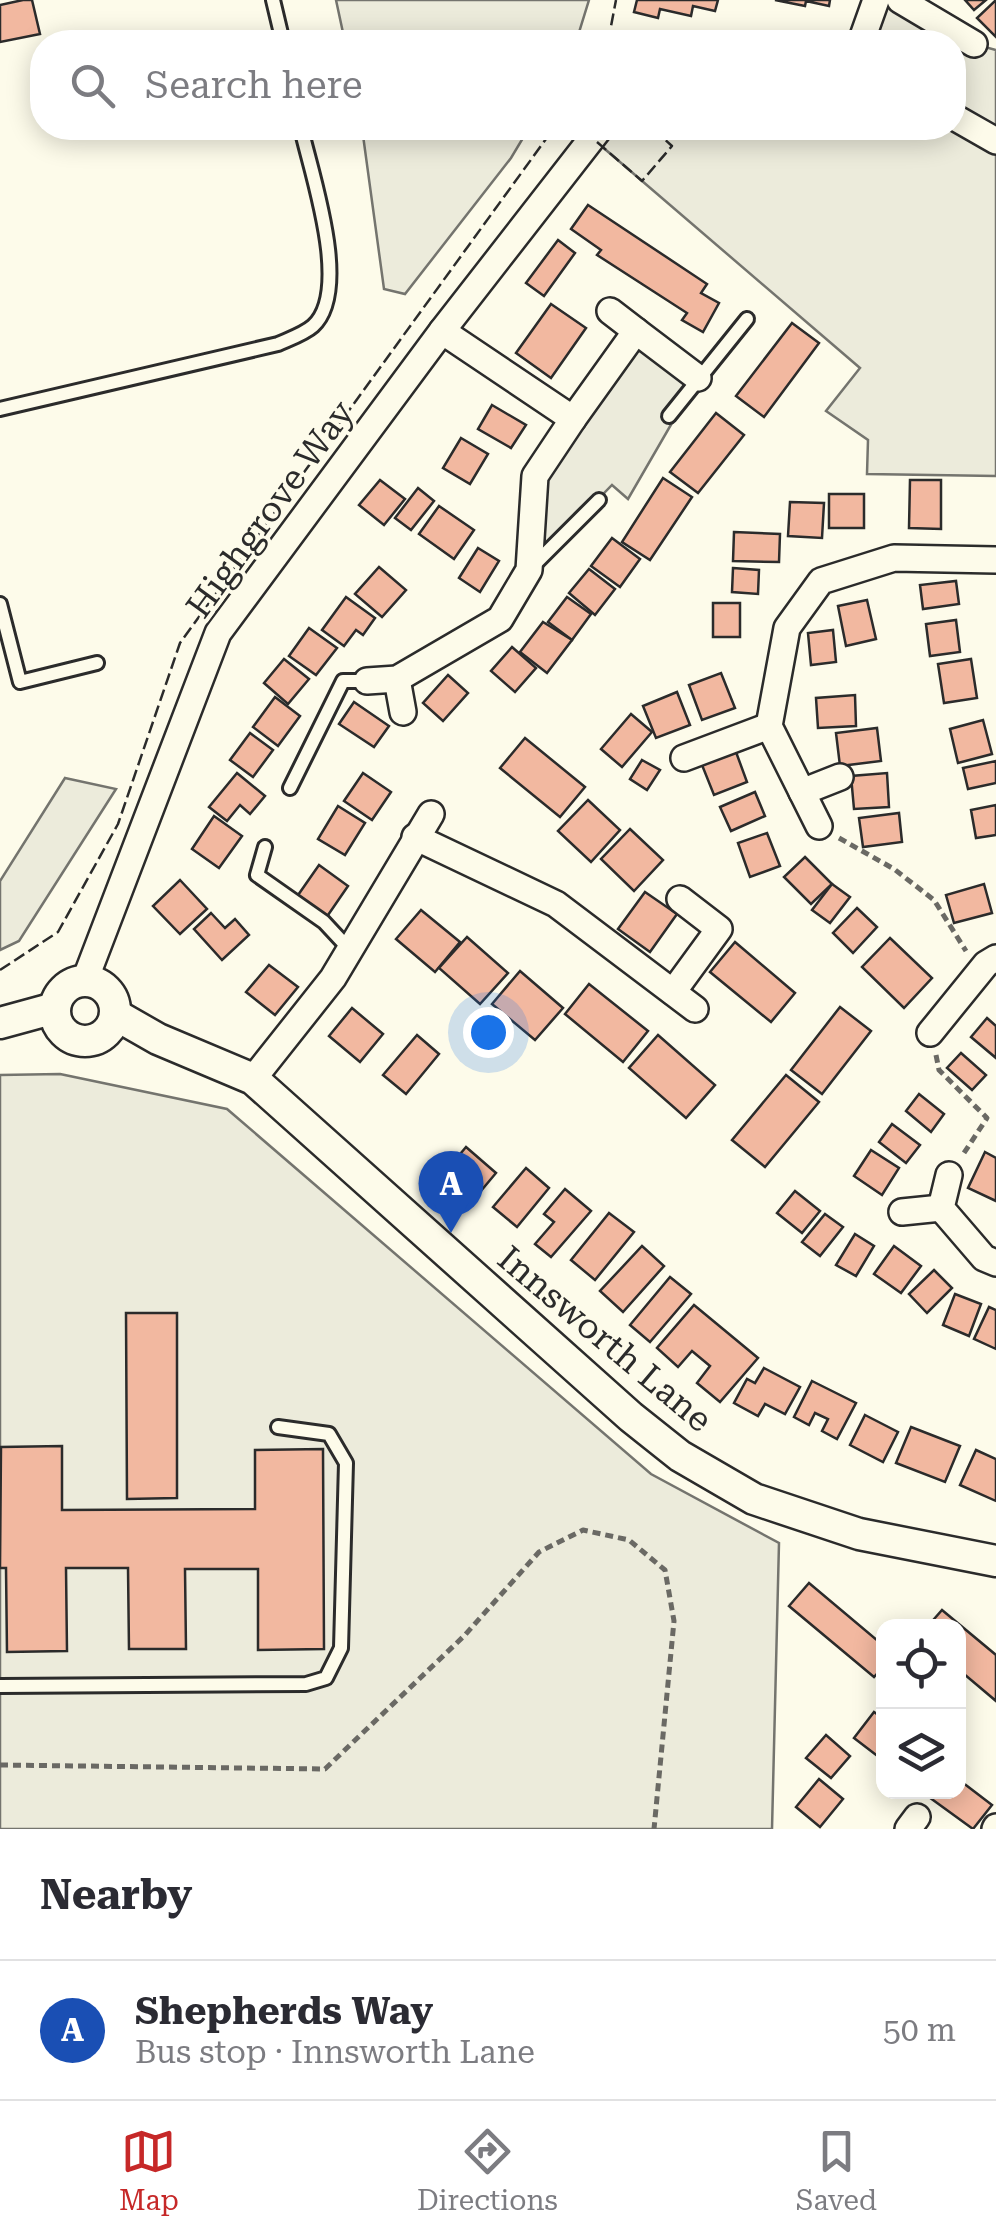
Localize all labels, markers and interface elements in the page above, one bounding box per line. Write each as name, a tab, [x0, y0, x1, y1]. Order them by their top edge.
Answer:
search box	[30, 30, 966, 140]
icon: search	[65, 58, 120, 113]
text: Search here	[145, 63, 363, 107]
street label: Highgrove Way	[178, 393, 363, 626]
your location	[463, 1007, 514, 1058]
pin: A	[418, 1150, 484, 1233]
street label: Innsworth Lane	[489, 1238, 720, 1441]
map controls	[876, 1619, 966, 1799]
button: locate	[876, 1619, 966, 1709]
button: layers	[876, 1709, 966, 1799]
text: Nearby	[40, 1870, 192, 1919]
text: Shepherds Way	[135, 1989, 433, 2033]
text: A	[61, 2011, 84, 2049]
text: 50 m	[883, 2011, 956, 2049]
text: Bus stop · Innsworth Lane	[135, 2033, 535, 2071]
tab: Map	[119, 2124, 179, 2217]
tab: Directions	[417, 2124, 558, 2217]
tab: Saved	[796, 2124, 877, 2217]

